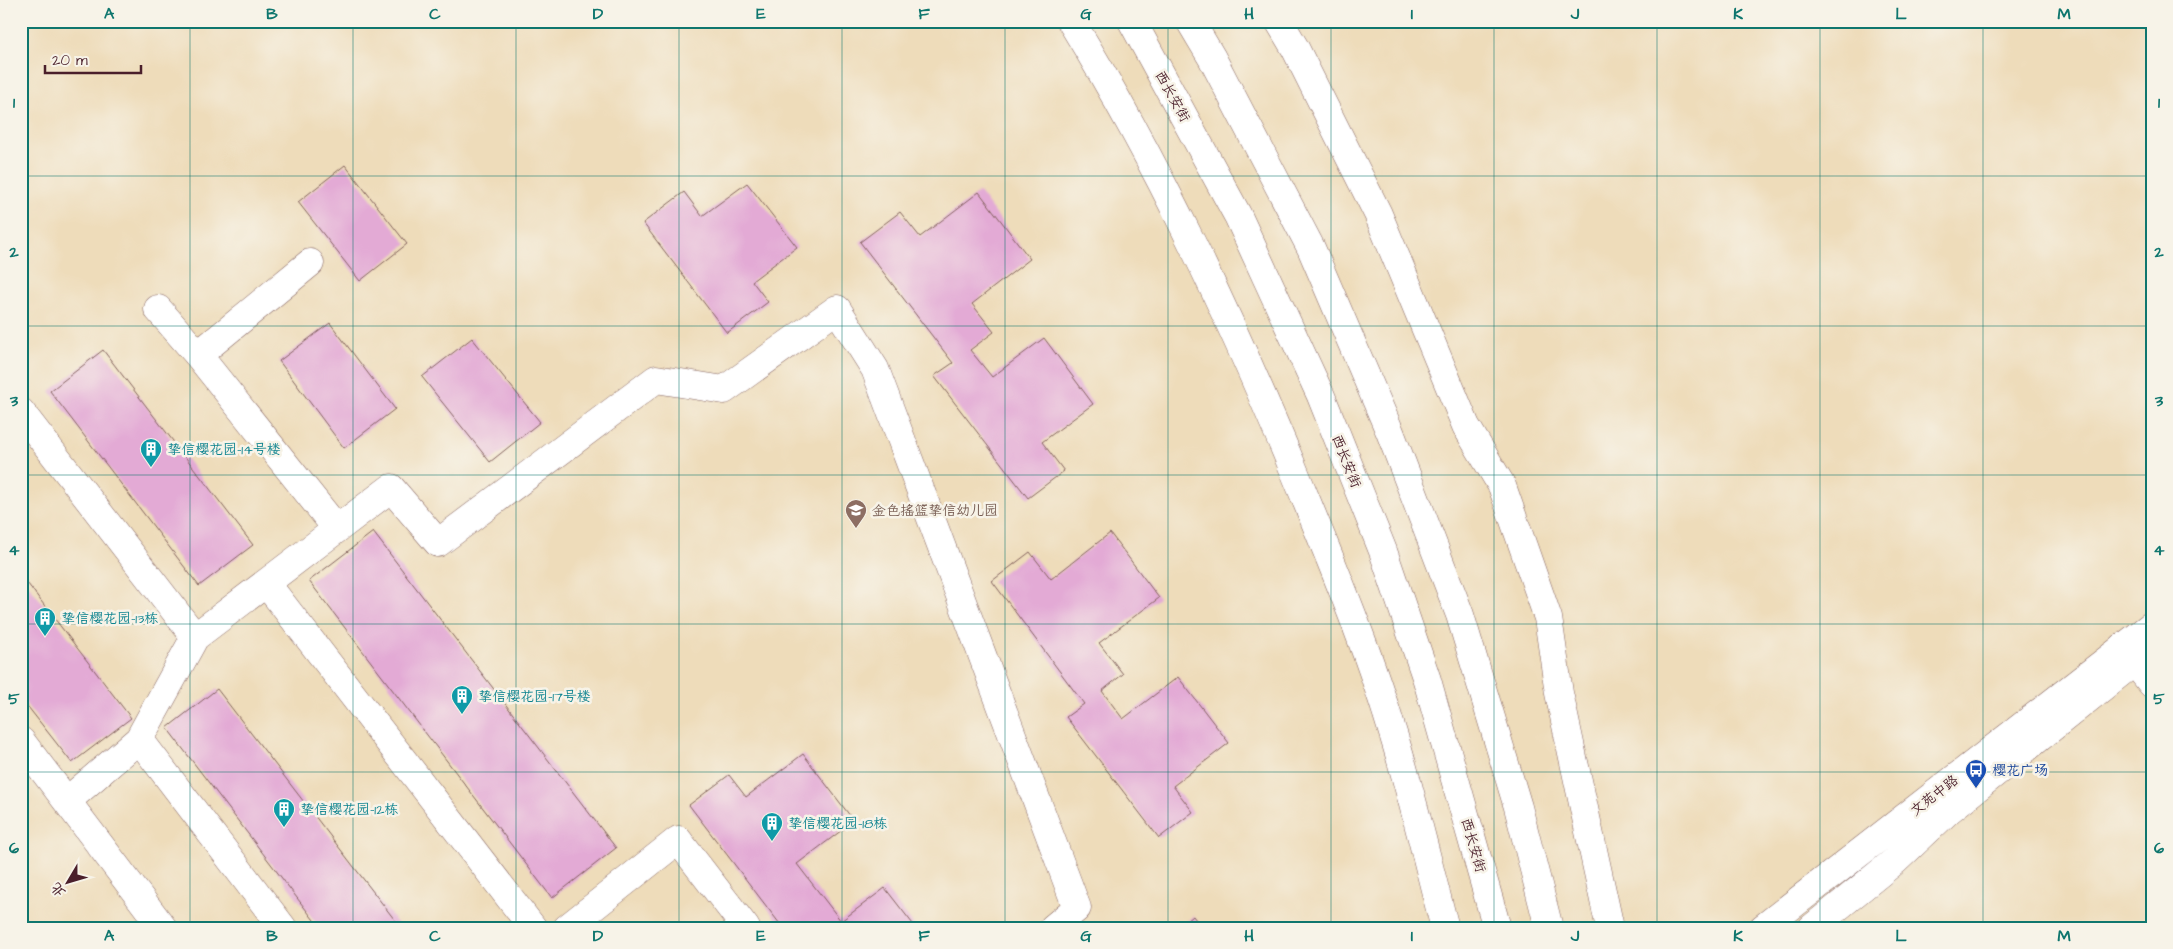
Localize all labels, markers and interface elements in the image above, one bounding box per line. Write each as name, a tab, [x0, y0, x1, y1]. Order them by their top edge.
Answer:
text: A	[104, 3, 115, 25]
text: B	[266, 3, 278, 25]
text: C	[429, 3, 441, 25]
text: D	[593, 3, 604, 25]
text: E	[756, 3, 766, 25]
text: F	[918, 3, 930, 25]
text: G	[1080, 3, 1092, 25]
text: H	[1244, 3, 1254, 25]
text: I	[1411, 3, 1413, 25]
text: J	[1570, 3, 1580, 25]
text: K	[1733, 3, 1743, 25]
text: L	[1895, 3, 1907, 25]
text: M	[2057, 3, 2071, 25]
scale bar	[45, 42, 141, 74]
text: 20 m	[52, 50, 88, 71]
street label: 西长安街	[1150, 67, 1194, 126]
text: 1	[13, 92, 16, 114]
text: 1	[2158, 92, 2161, 114]
text: 2	[8, 241, 19, 263]
text: 2	[2153, 241, 2164, 263]
text: 3	[9, 390, 19, 412]
text: 3	[2154, 390, 2164, 412]
street label: 西长安街	[1326, 432, 1366, 491]
building icon: 挚信樱花园-14号楼	[139, 437, 163, 468]
place label: 挚信樱花园-14号楼	[167, 440, 281, 460]
school or university icon: 金色摇篮挚信幼儿园	[844, 498, 868, 529]
place label: 金色摇篮挚信幼儿园	[872, 501, 998, 521]
text: 4	[9, 539, 20, 561]
text: 4	[2154, 539, 2165, 561]
building icon: 挚信樱花园-13栋	[33, 606, 57, 637]
place label: 挚信樱花园-13栋	[61, 609, 158, 629]
building icon: 挚信樱花园-17号楼	[450, 684, 474, 715]
place label: 挚信樱花园-17号楼	[478, 687, 591, 707]
text: 5	[8, 688, 20, 710]
text: 5	[2153, 688, 2165, 710]
bus stop icon: 樱花广场	[1964, 758, 1988, 789]
place label: 樱花广场	[1992, 761, 2048, 781]
street label: 文苑中路	[1906, 771, 1963, 821]
building icon: 挚信樱花园-12栋	[272, 797, 296, 828]
place label: 挚信樱花园-12栋	[300, 800, 398, 820]
building icon: 挚信樱花园-18栋	[760, 811, 784, 842]
place label: 挚信樱花园-18栋	[788, 814, 887, 834]
street label: 西长安街	[1456, 816, 1490, 875]
text: 6	[9, 837, 19, 859]
text: 6	[2154, 837, 2164, 859]
north arrow	[42, 856, 92, 906]
text: 北	[46, 878, 71, 901]
text: A	[104, 925, 115, 947]
text: B	[266, 925, 278, 947]
text: C	[429, 925, 441, 947]
text: D	[593, 925, 604, 947]
text: E	[756, 925, 766, 947]
text: F	[918, 925, 930, 947]
text: G	[1080, 925, 1092, 947]
text: H	[1244, 925, 1254, 947]
text: I	[1411, 925, 1413, 947]
text: J	[1570, 925, 1580, 947]
text: K	[1733, 925, 1743, 947]
text: L	[1895, 925, 1907, 947]
text: M	[2057, 925, 2071, 947]

